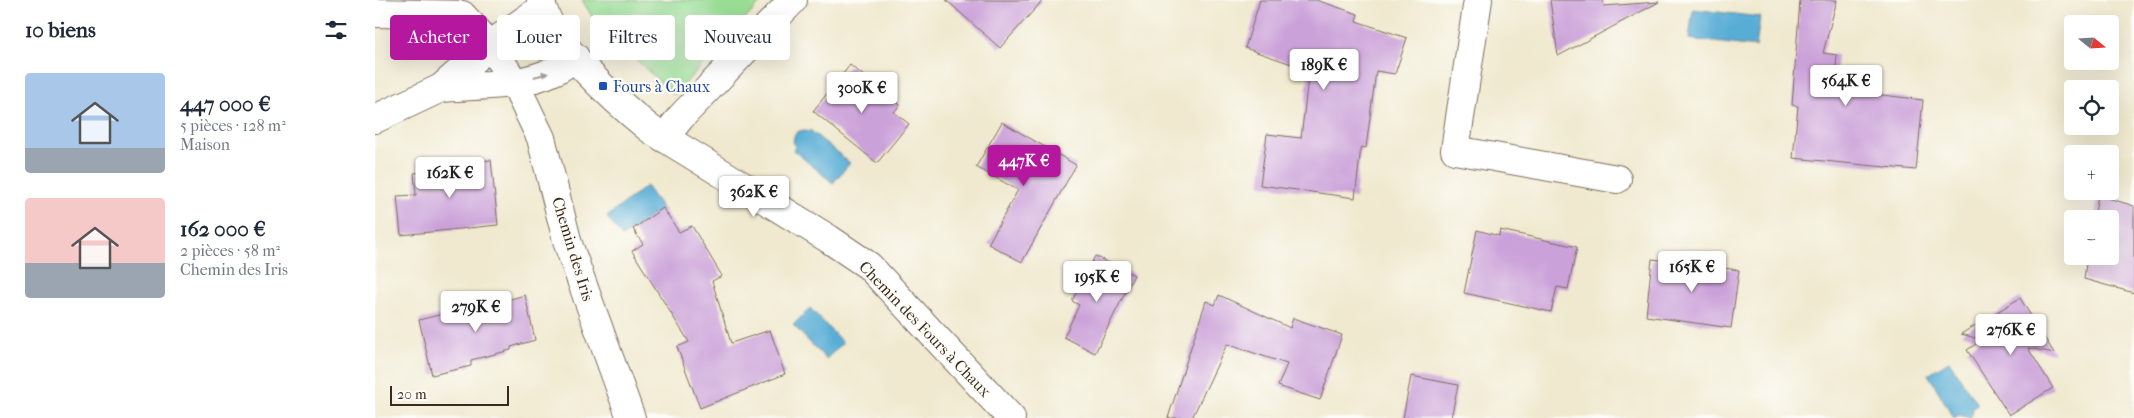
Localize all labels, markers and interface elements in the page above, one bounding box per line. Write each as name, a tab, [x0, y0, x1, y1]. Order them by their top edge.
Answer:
chip: Acheter	[390, 15, 487, 60]
chip: Louer	[497, 15, 580, 60]
chip: Filtres	[590, 15, 675, 60]
chip: Nouveau	[685, 15, 790, 60]
north arrow	[2064, 15, 2119, 70]
map controls	[2064, 15, 2119, 265]
icon: filters	[322, 16, 350, 44]
text: 10 biens	[25, 18, 96, 42]
pin: 189K €	[1283, 48, 1365, 91]
text: 189K €	[1301, 55, 1347, 74]
pin: 564K €	[1805, 64, 1887, 107]
one-way arrow	[533, 71, 548, 79]
text: 564K €	[1821, 71, 1871, 90]
pin: 300K €	[821, 72, 903, 114]
place label: Fours à Chaux	[613, 77, 711, 96]
text: 300K €	[838, 78, 886, 97]
marker: Fours à Chaux	[597, 80, 609, 92]
button: locate	[2064, 80, 2119, 135]
text: 447 000 €	[180, 92, 271, 116]
icon: home	[65, 93, 125, 153]
text: 5 pièces · 128 m²	[180, 116, 286, 135]
text: Maison	[180, 135, 230, 154]
pin: 447K €	[983, 144, 1065, 187]
button: +	[2064, 145, 2119, 200]
text: 447K €	[999, 151, 1049, 170]
pin: 162K €	[409, 156, 491, 199]
text: 162K €	[426, 163, 474, 182]
pin: 362K €	[713, 176, 795, 218]
text: 362K €	[730, 182, 778, 201]
street label: Chemin des Iris	[548, 195, 598, 304]
button: −	[2064, 210, 2119, 265]
text: 162 000 €	[180, 217, 266, 241]
icon: home	[65, 218, 125, 278]
text: 2 pièces · 58 m²	[180, 241, 280, 260]
pin: 165K €	[1651, 250, 1733, 293]
street label: Chemin des Fours à Chaux	[855, 257, 995, 401]
text: 165K €	[1669, 257, 1715, 276]
text: Chemin des Iris	[180, 260, 288, 279]
pin: 195K €	[1056, 260, 1138, 303]
text: 195K €	[1074, 267, 1120, 286]
pin: 279K €	[435, 290, 517, 333]
text: 279K €	[452, 297, 500, 316]
pin: 276K €	[1970, 314, 2052, 356]
text: 276K €	[1986, 320, 2036, 339]
scale bar	[390, 383, 509, 406]
text: 20 m	[397, 386, 427, 403]

